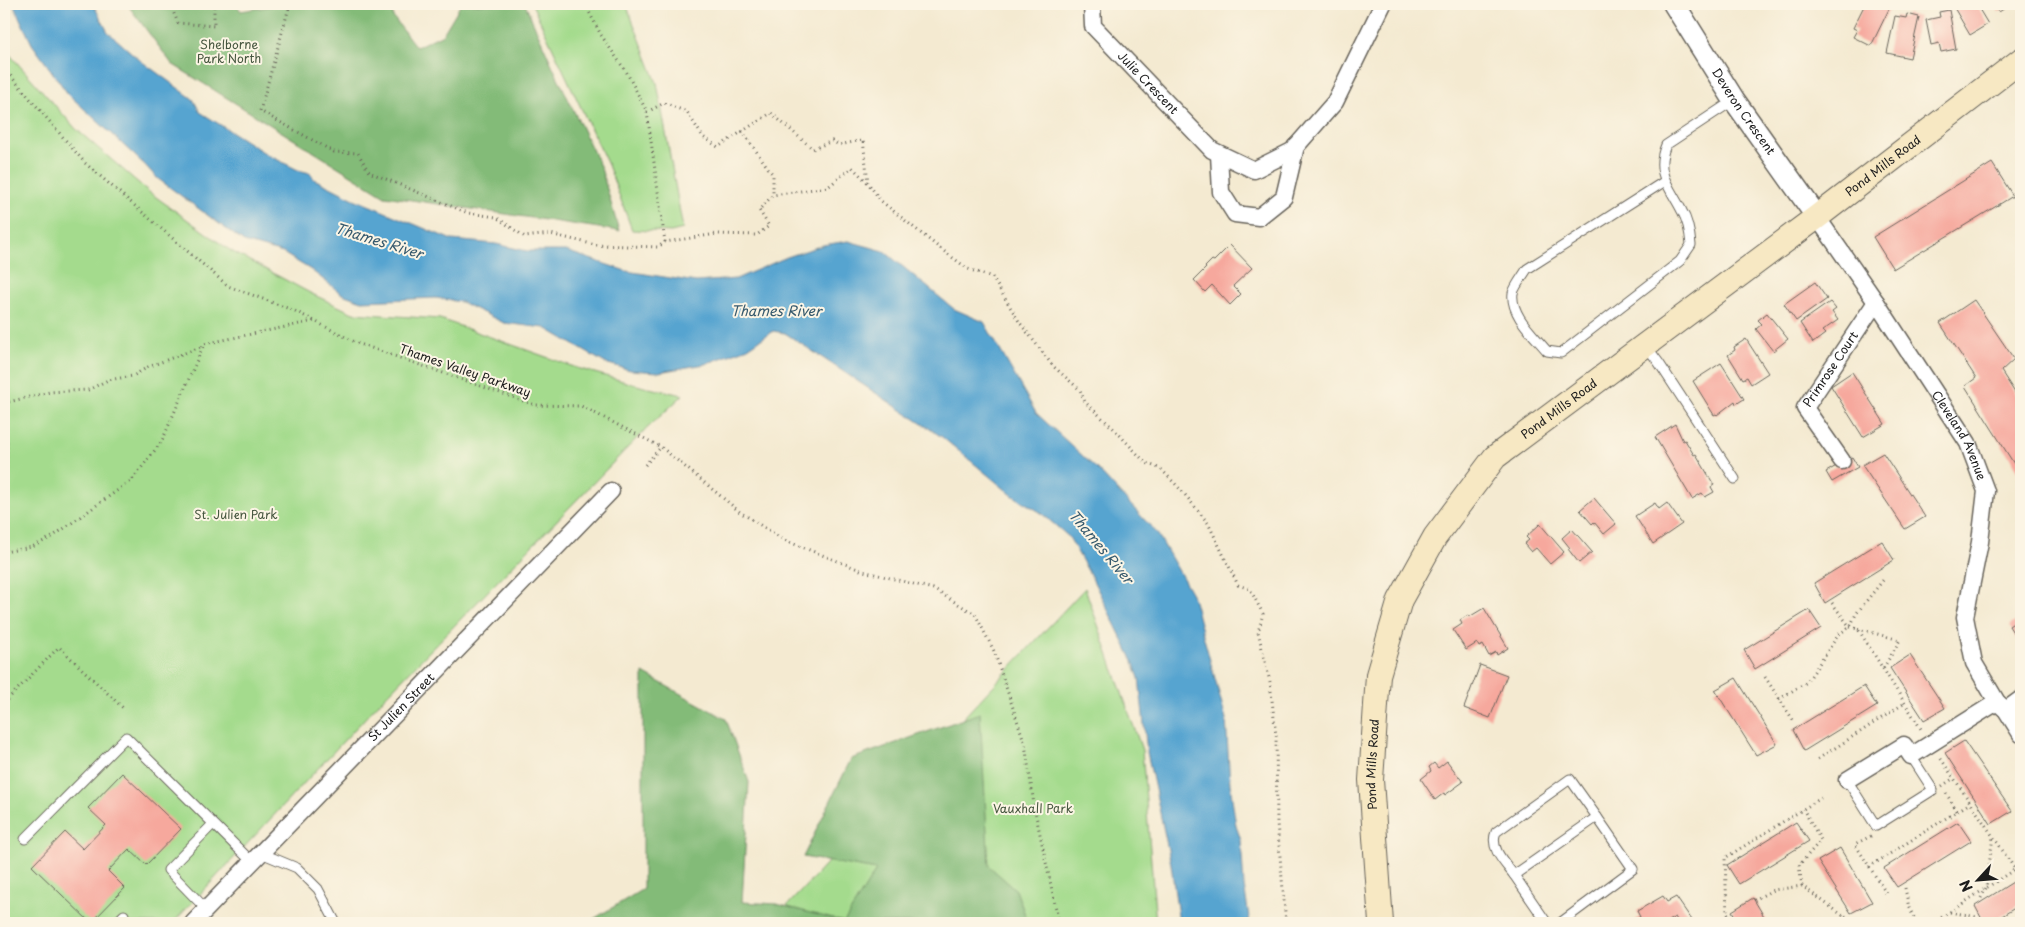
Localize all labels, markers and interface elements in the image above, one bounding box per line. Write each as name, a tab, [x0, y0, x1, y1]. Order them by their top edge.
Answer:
park label: Shelborne Park North	[197, 35, 261, 67]
street label: Julie Crescent	[1114, 47, 1183, 118]
street label: Deveron Crescent	[1708, 64, 1780, 158]
street label: Pond Mills Road	[1841, 130, 1924, 200]
water label: Thames River	[333, 217, 427, 264]
water label: Thames River	[731, 300, 823, 321]
street label: Primrose Court	[1798, 327, 1862, 410]
street label: Thames Valley Parkway	[397, 339, 533, 401]
street label: Pond Mills Road	[1517, 374, 1601, 443]
street label: Cleveland Avenue	[1928, 387, 1991, 483]
park label: St. Julien Park	[194, 505, 278, 523]
water label: Thames River	[1064, 505, 1140, 589]
street label: St Julien Street	[363, 668, 438, 745]
street label: Pond Mills Road	[1361, 718, 1383, 811]
park label: Vauxhall Park	[993, 799, 1073, 817]
north arrow	[1952, 854, 2002, 904]
text: N	[1954, 876, 1978, 896]

